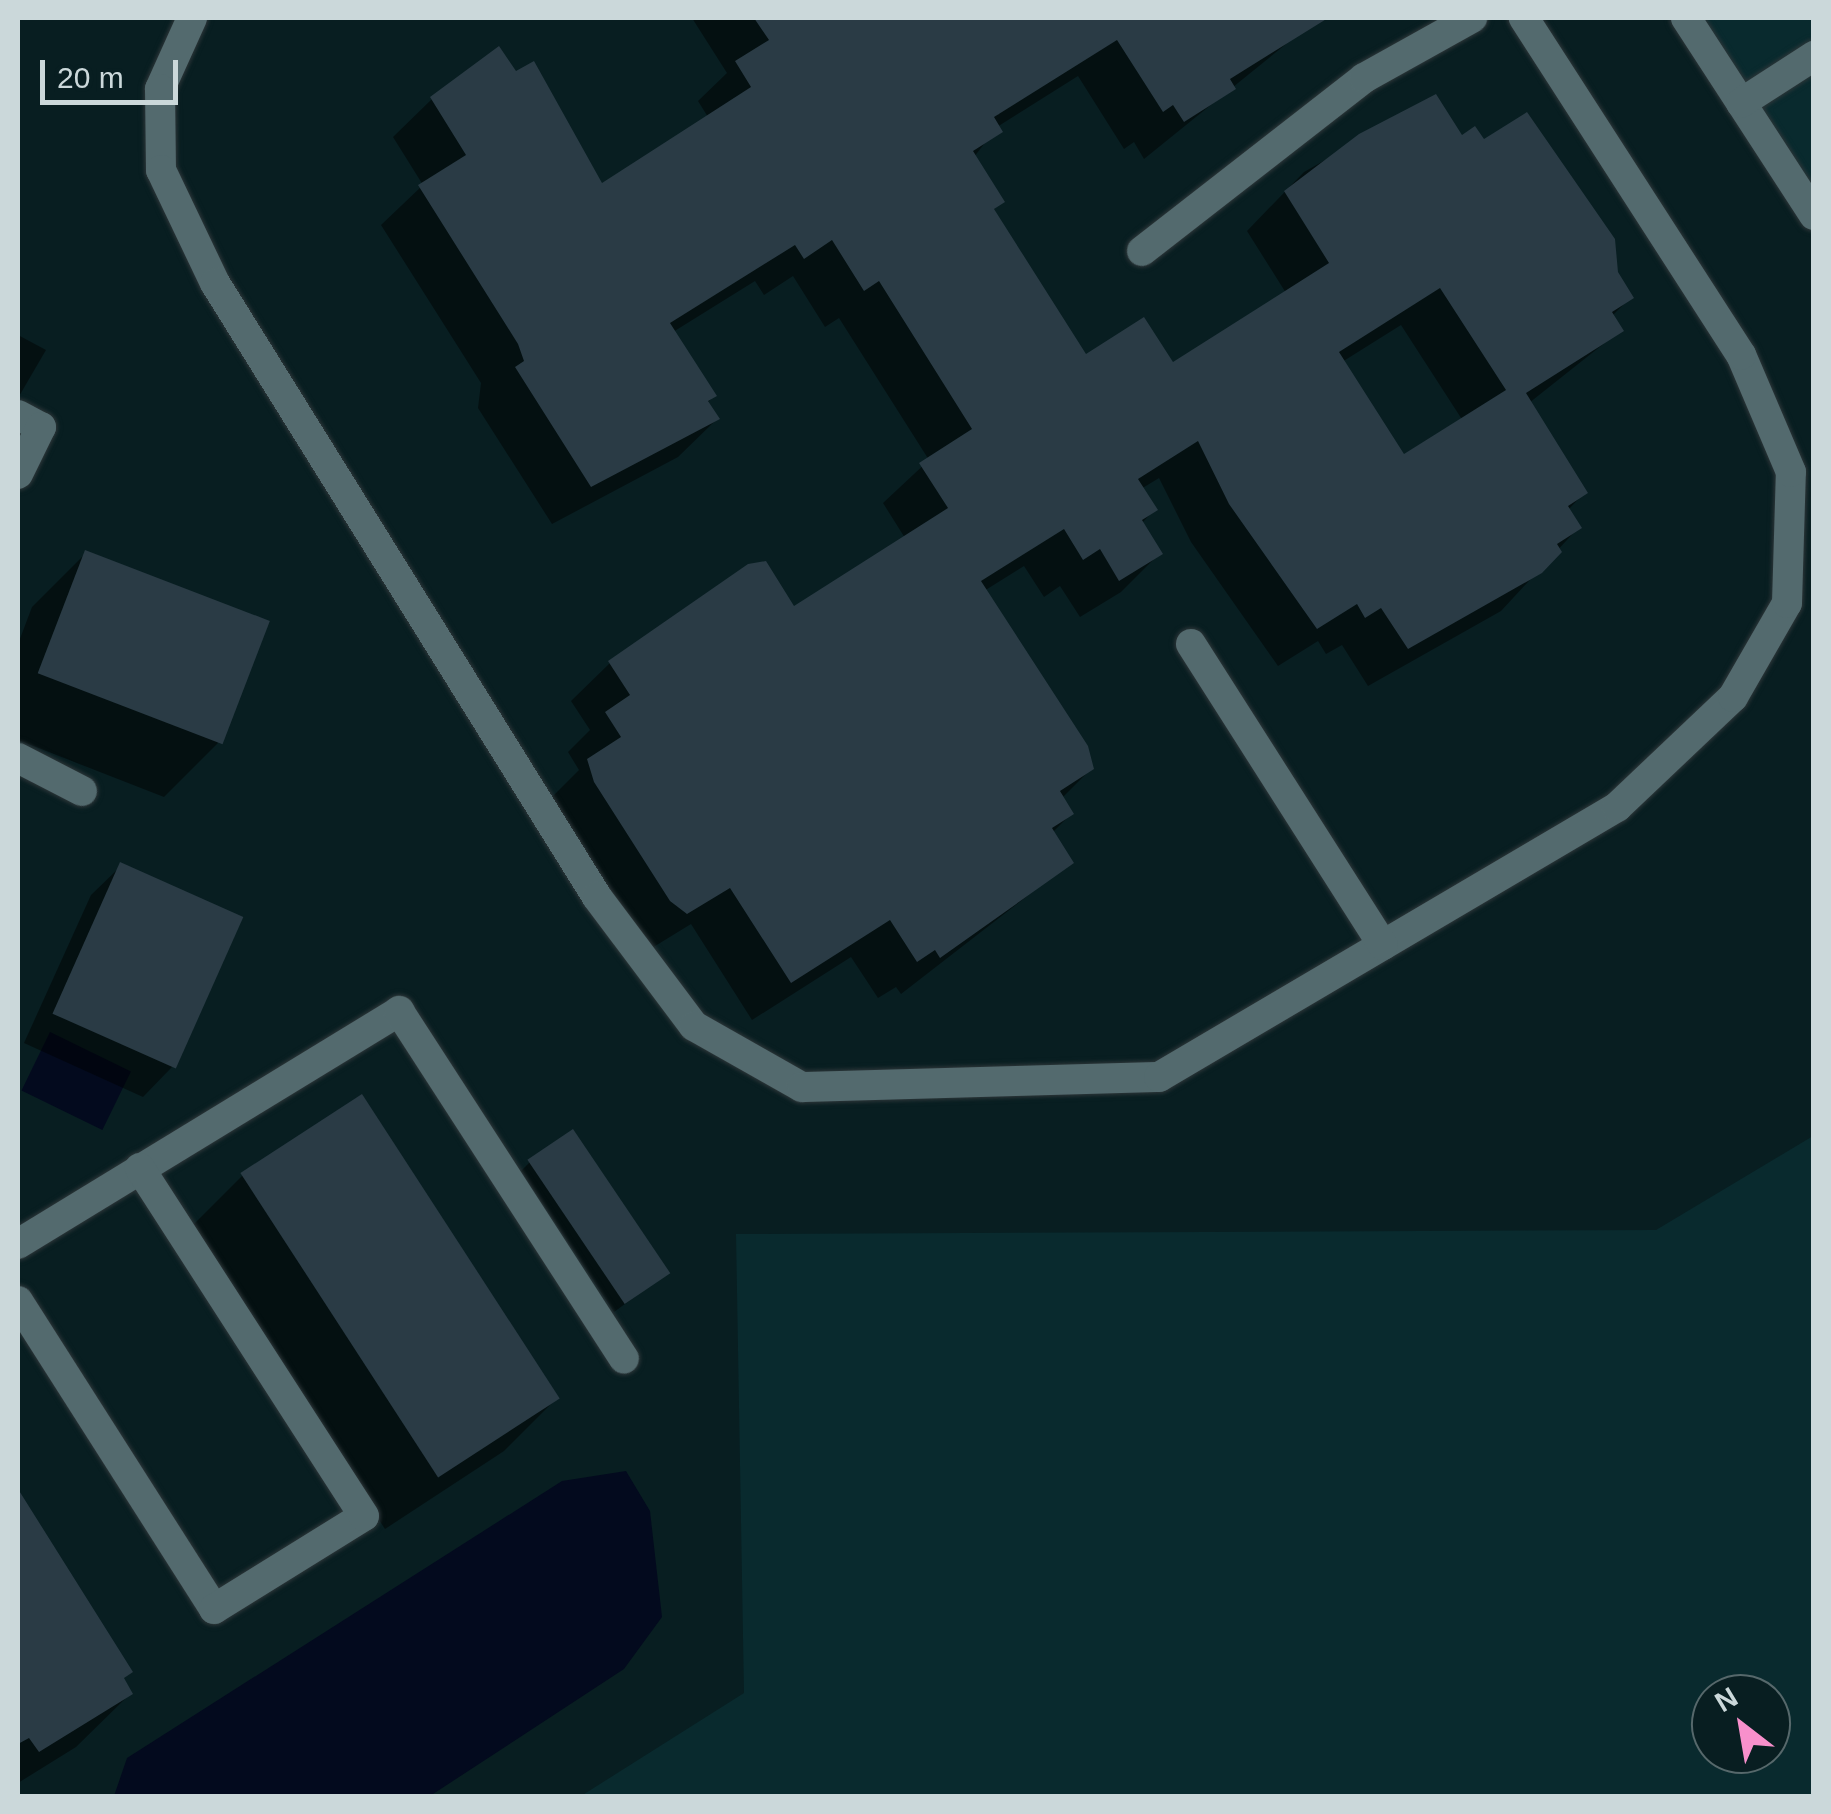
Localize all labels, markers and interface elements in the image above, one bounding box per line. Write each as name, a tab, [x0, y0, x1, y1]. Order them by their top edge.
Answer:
scale bar	[45, 40, 182, 102]
text: 20 m	[57, 61, 124, 94]
north arrow	[1691, 1674, 1791, 1774]
text: N	[1710, 1681, 1743, 1718]

